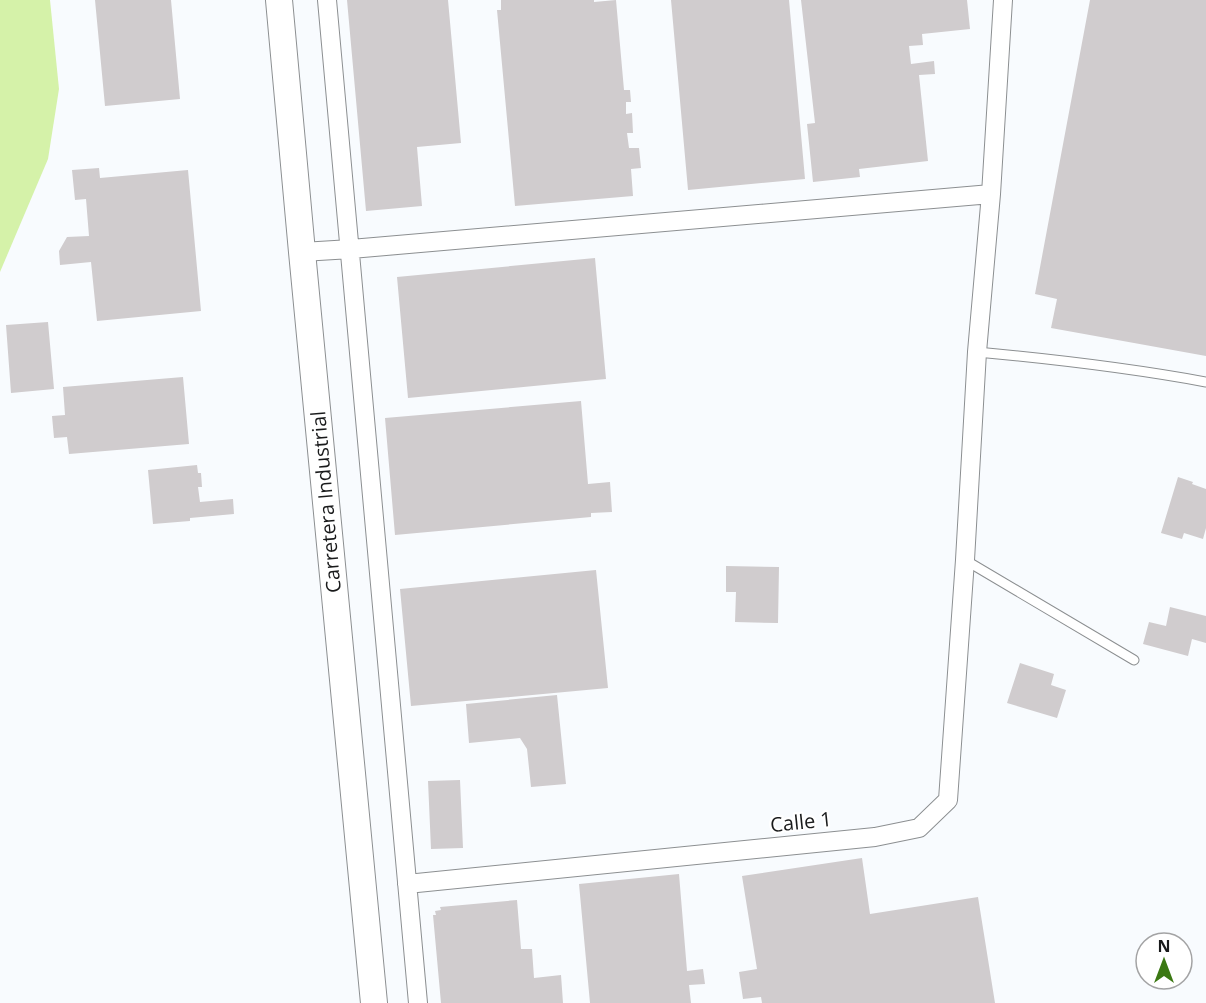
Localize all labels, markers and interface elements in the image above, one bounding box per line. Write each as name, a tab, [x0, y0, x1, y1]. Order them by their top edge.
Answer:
street label: Carretera Industrial	[304, 410, 347, 594]
street label: Calle 1	[769, 805, 833, 838]
north arrow	[1134, 931, 1194, 991]
text: N	[1157, 935, 1171, 957]

